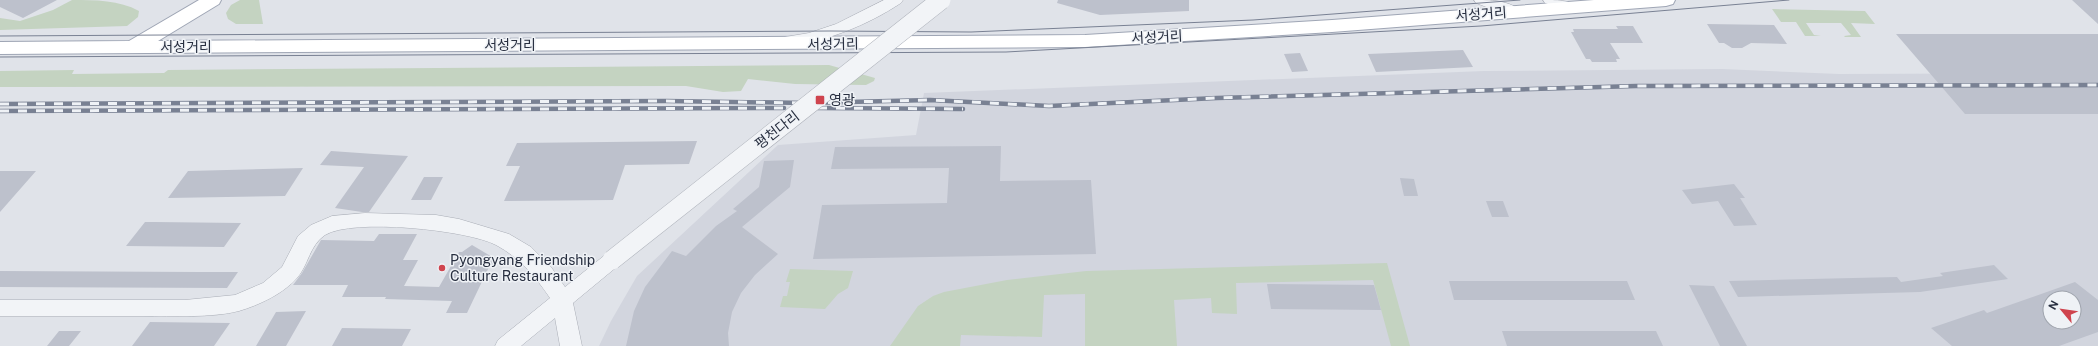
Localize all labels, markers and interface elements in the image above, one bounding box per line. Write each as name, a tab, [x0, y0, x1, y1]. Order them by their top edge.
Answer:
street label: 서성거리	[1455, 4, 1507, 24]
street label: 서성거리	[1131, 28, 1183, 46]
street label: 서성거리	[807, 36, 859, 52]
street label: 서성거리	[484, 37, 536, 53]
street label: 서성거리	[160, 39, 212, 55]
place label: 영광	[829, 92, 855, 108]
marker: 영광	[814, 94, 826, 106]
street label: 평천다리	[752, 108, 802, 152]
place label: Pyongyang Friendship Culture Restaurant	[450, 252, 595, 284]
marker: Pyongyang Friendship Culture Restaurant	[437, 263, 447, 273]
north arrow	[2042, 290, 2082, 330]
text: N	[2046, 298, 2061, 312]

